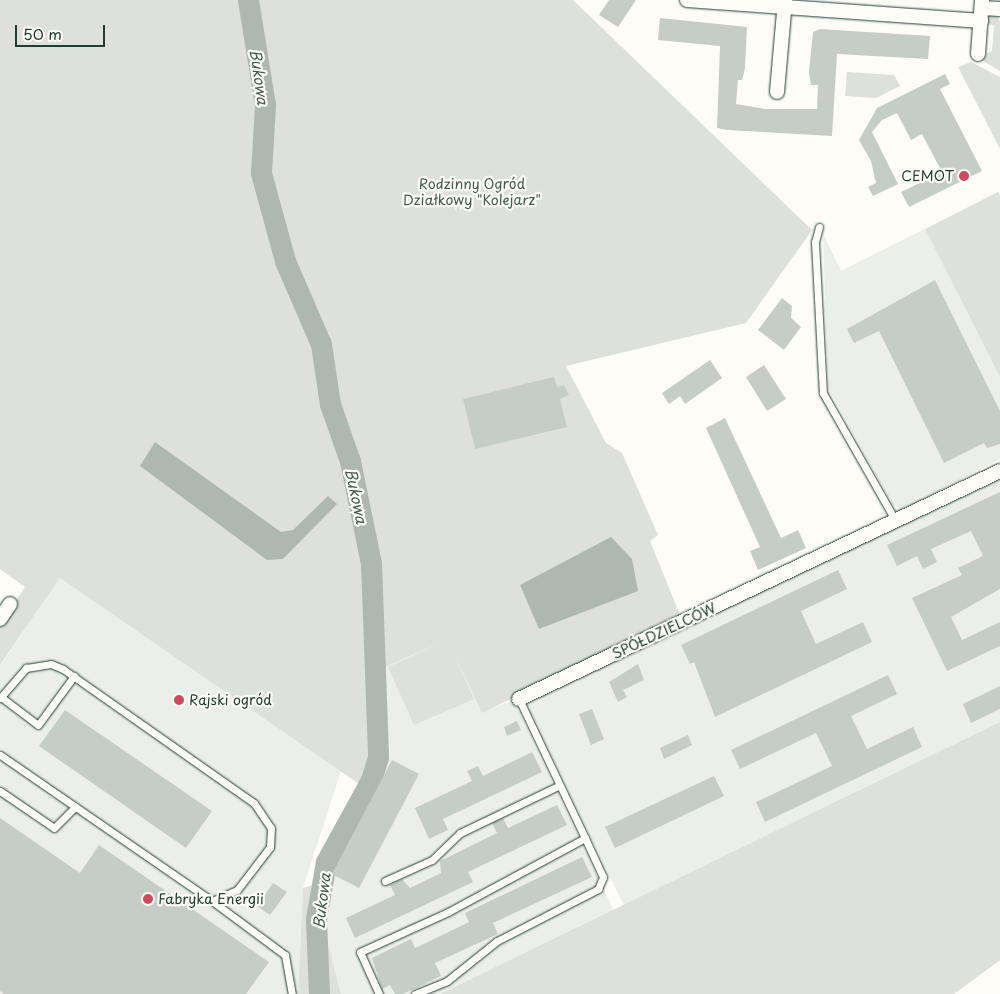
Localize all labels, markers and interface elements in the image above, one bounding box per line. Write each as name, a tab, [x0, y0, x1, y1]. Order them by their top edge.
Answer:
scale bar	[18, 15, 108, 47]
text: 50 m	[23, 22, 62, 45]
water label: Bukowa	[247, 48, 273, 106]
place label: CEMOT	[901, 168, 954, 184]
marker: CEMOT	[958, 170, 970, 182]
park label: Rodzinny Ogród Działkowy "Kolejarz"	[403, 176, 541, 208]
water label: Bukowa	[342, 467, 372, 525]
street label: SPÓŁDZIELCÓW	[609, 600, 719, 662]
place label: Rajski ogród	[189, 692, 273, 708]
marker: Rajski ogród	[173, 694, 185, 706]
water label: Bukowa	[309, 872, 333, 930]
place label: Fabryka Energii	[158, 891, 266, 907]
marker: Fabryka Energii	[142, 893, 154, 905]

